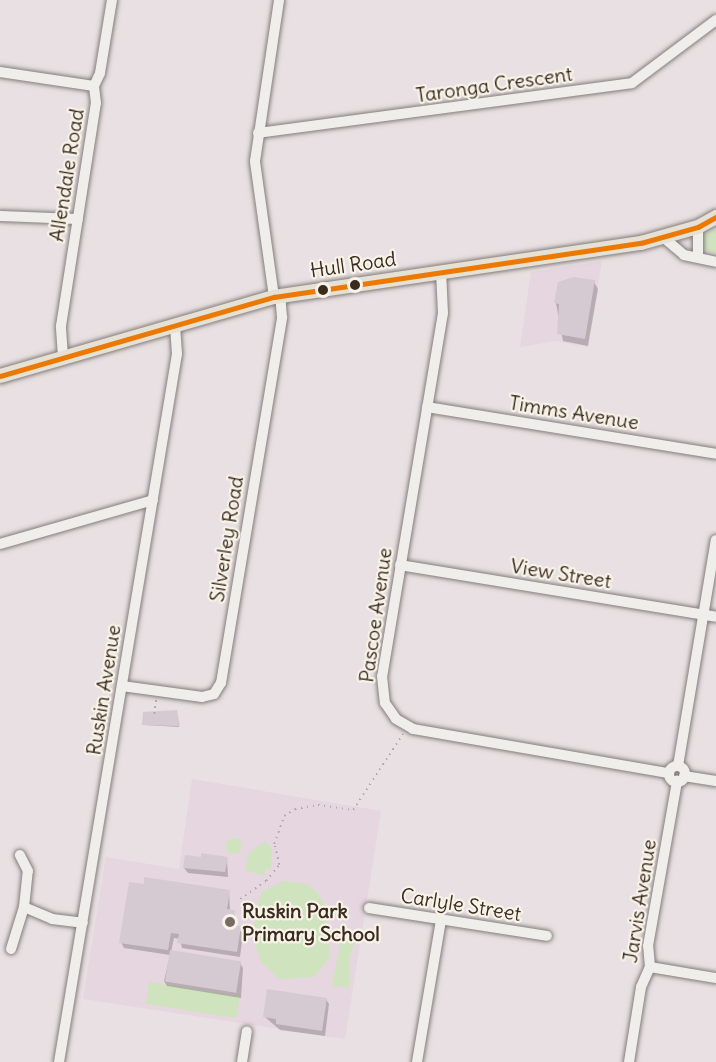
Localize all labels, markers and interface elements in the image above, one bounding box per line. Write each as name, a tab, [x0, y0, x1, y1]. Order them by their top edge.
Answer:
street label: Taronga Crescent	[414, 61, 574, 107]
street label: Allendale Road	[44, 107, 88, 243]
street label: Hull Road	[308, 246, 398, 282]
unlabelled marker	[349, 279, 361, 291]
unlabelled marker	[317, 284, 329, 296]
street label: Timms Avenue	[507, 390, 641, 434]
street label: Silverley Road	[204, 474, 248, 604]
street label: Pascoe Avenue	[354, 546, 396, 684]
street label: View Street	[509, 553, 613, 593]
street label: Ruskin Avenue	[81, 623, 125, 757]
street label: Jarvis Avenue	[617, 838, 661, 964]
street label: Carlyle Street	[399, 883, 523, 925]
place label: Ruskin Park Primary School	[242, 898, 380, 945]
marker: Ruskin Park Primary School	[223, 915, 237, 929]

